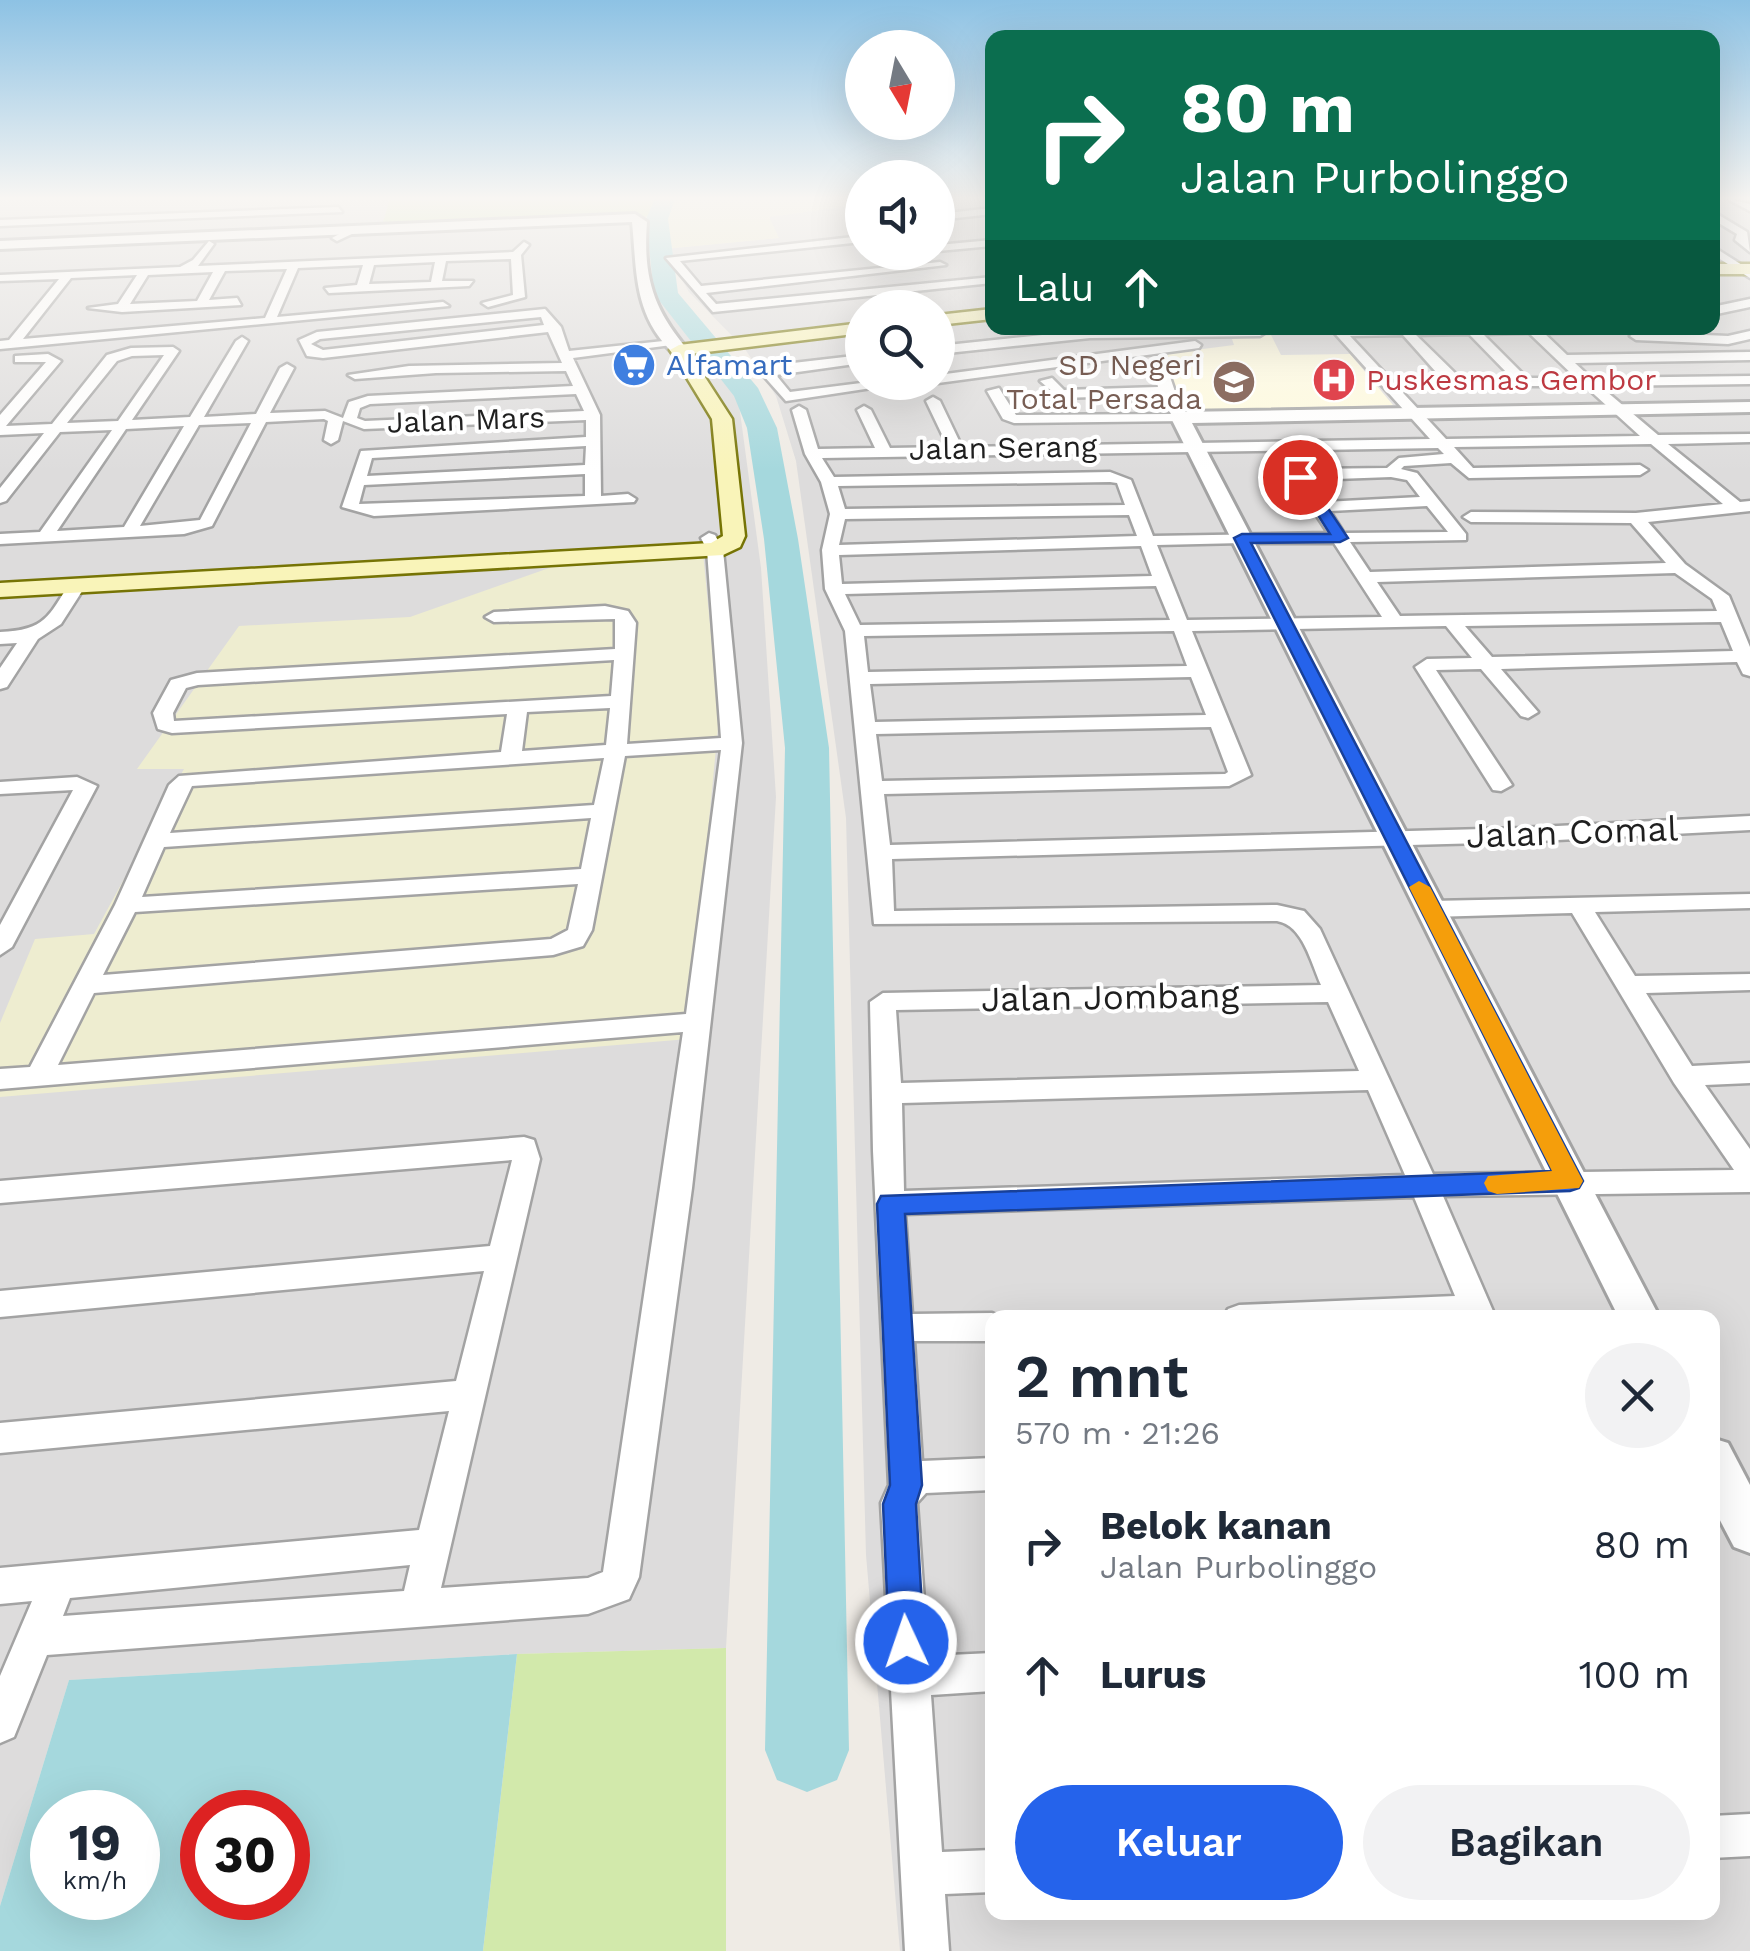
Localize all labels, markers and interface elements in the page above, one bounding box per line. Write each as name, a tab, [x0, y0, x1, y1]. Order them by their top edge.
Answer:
north arrow	[845, 30, 955, 140]
map controls	[845, 30, 955, 400]
text: 80 m	[1180, 67, 1355, 149]
icon: right	[1015, 70, 1145, 200]
text: Jalan Purbolinggo	[1180, 151, 1570, 204]
button: sound	[845, 160, 955, 270]
icon: ahead	[1114, 260, 1169, 315]
text: Lalu	[1015, 266, 1094, 310]
button: search	[845, 290, 955, 400]
supermarket icon: Alfamart	[611, 342, 657, 388]
place label: Alfamart	[666, 347, 793, 382]
place label: SD Negeri Total Persada	[1006, 347, 1202, 416]
hospital icon: Puskesmas Gembor	[1311, 357, 1357, 403]
school or university icon: SD Negeri Total Persada	[1211, 359, 1257, 405]
place label: Puskesmas Gembor	[1366, 362, 1657, 397]
street label: Jalan Mars	[386, 399, 546, 440]
street label: Jalan Serang	[909, 428, 1097, 467]
pin	[1258, 435, 1343, 520]
icon: arrive	[1273, 450, 1328, 505]
street label: Jalan Comal	[1465, 807, 1679, 857]
street label: Jalan Jombang	[981, 974, 1240, 1020]
text: 2 mnt	[1015, 1341, 1188, 1412]
button: close	[1585, 1343, 1690, 1448]
text: 570 m · 21:26	[1015, 1414, 1220, 1452]
text: Belok kanan	[1100, 1504, 1332, 1548]
icon: right	[1015, 1518, 1070, 1573]
text: 80 m	[1594, 1523, 1690, 1567]
text: Jalan Purbolinggo	[1100, 1548, 1377, 1586]
position arrow	[854, 1590, 958, 1694]
icon: ahead	[1015, 1648, 1070, 1703]
text: Lurus	[1100, 1653, 1206, 1697]
text: 100 m	[1579, 1653, 1690, 1697]
button: Keluar	[1015, 1785, 1343, 1900]
button: Bagikan	[1363, 1785, 1690, 1900]
speed limit sign: 30	[180, 1790, 310, 1920]
text: 19	[69, 1813, 121, 1872]
text: km/h	[63, 1866, 127, 1895]

